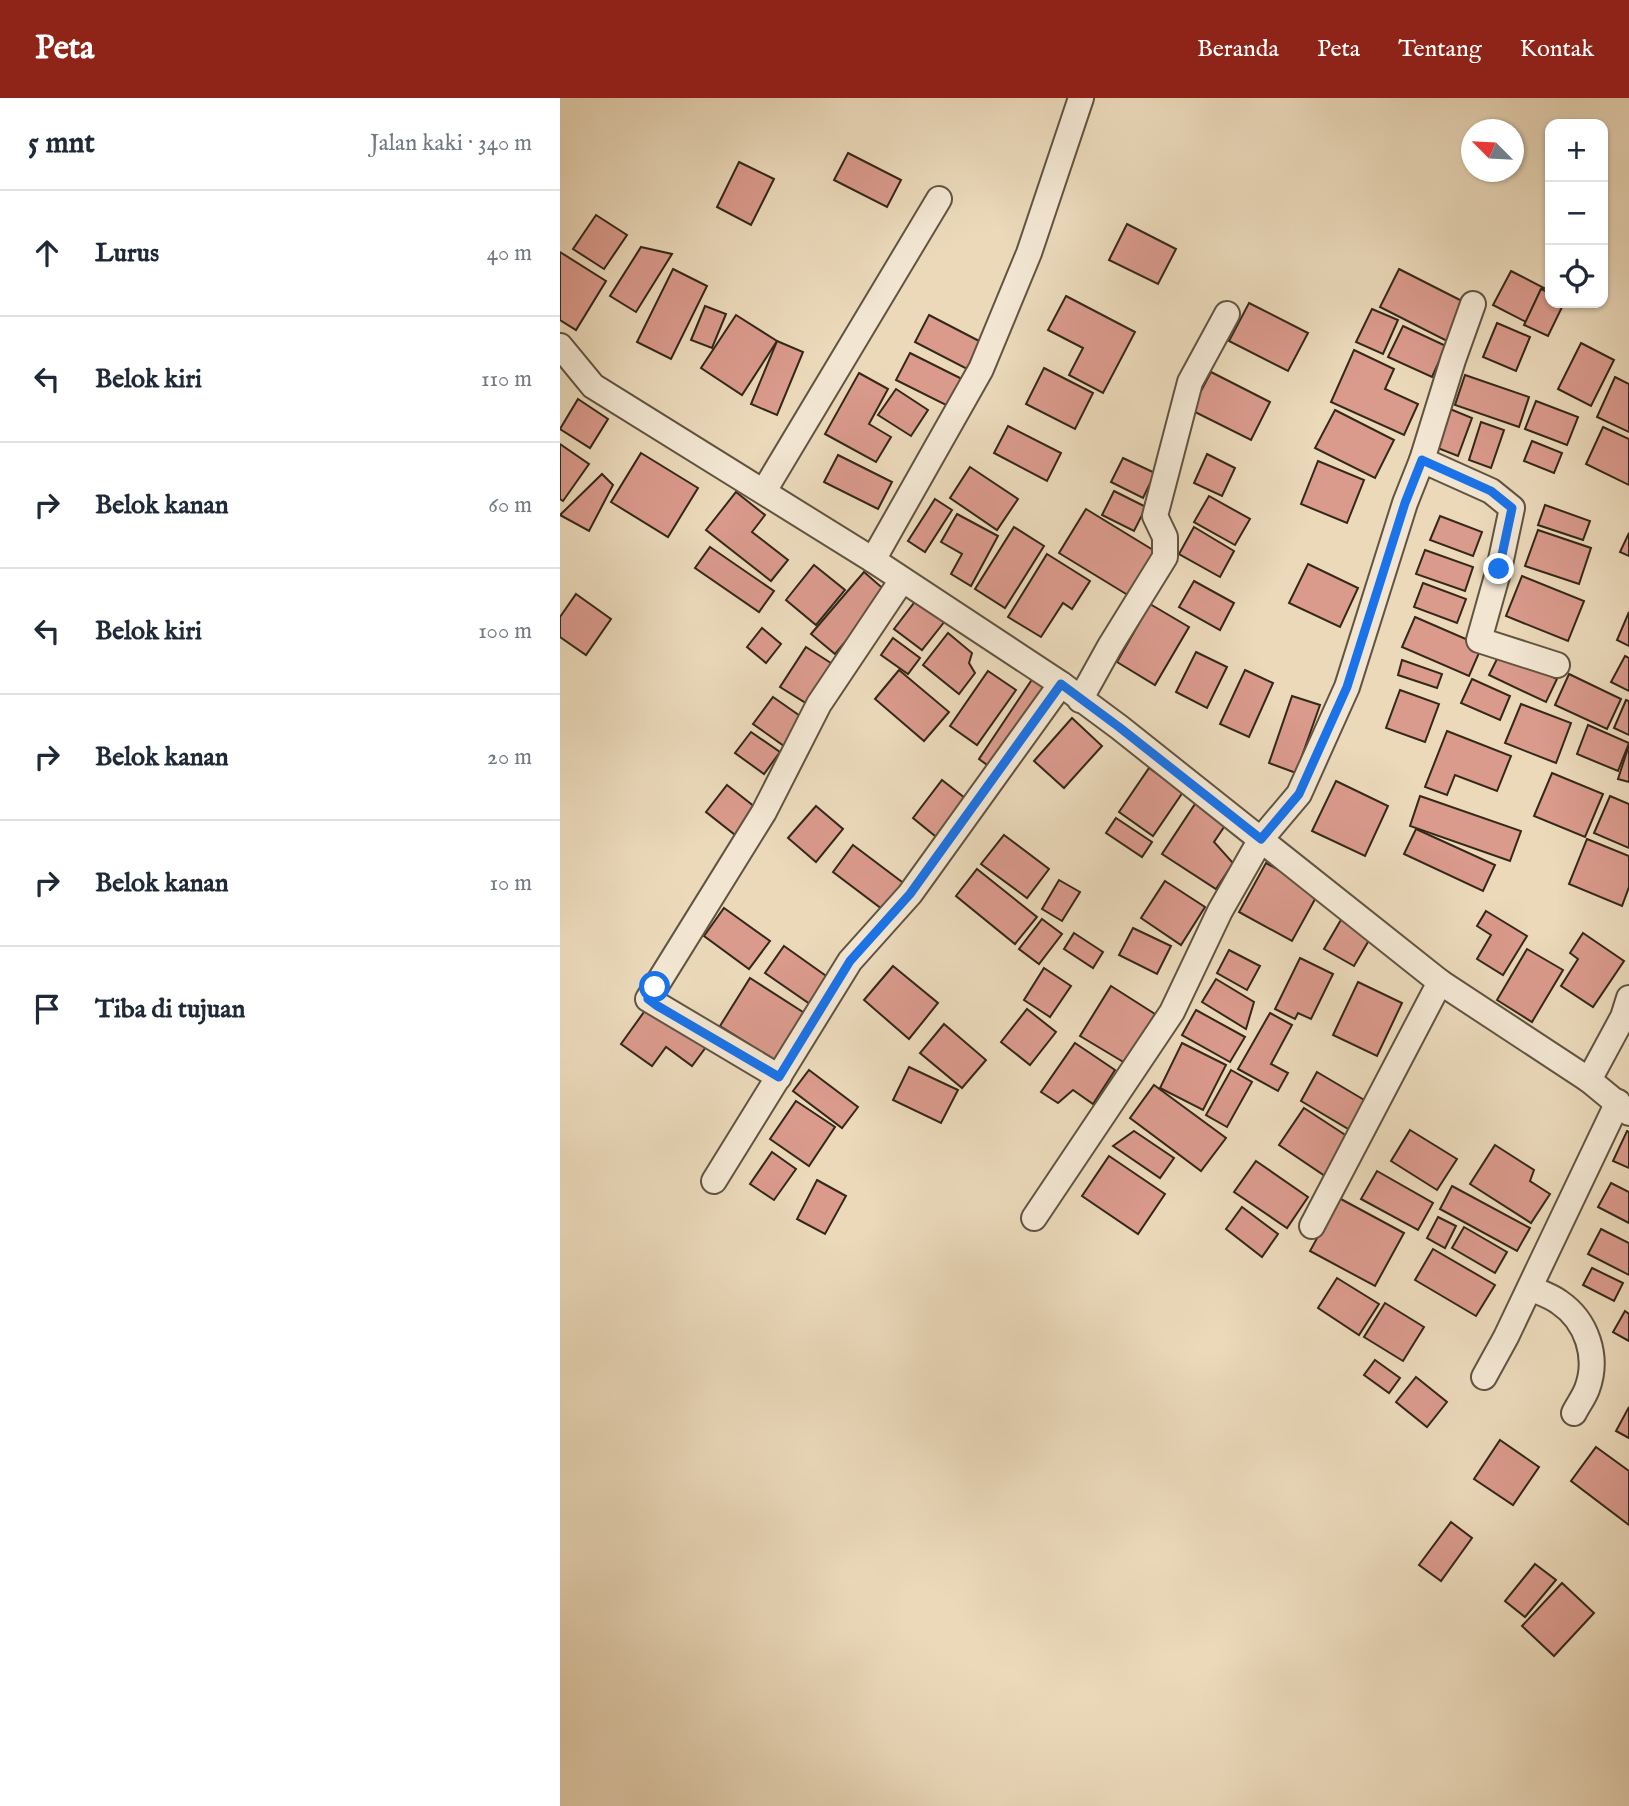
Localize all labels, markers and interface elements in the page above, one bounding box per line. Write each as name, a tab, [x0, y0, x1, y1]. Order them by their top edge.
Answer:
text: Peta	[35, 28, 94, 70]
text: Beranda	[1197, 34, 1279, 65]
text: Peta	[1317, 34, 1360, 65]
text: Tentang	[1398, 34, 1482, 65]
text: Kontak	[1520, 34, 1594, 65]
north arrow	[1461, 119, 1524, 182]
map controls	[1545, 119, 1608, 308]
button: +	[1545, 119, 1608, 182]
text: 5 mnt	[28, 125, 95, 163]
text: Jalan kaki · 340 m	[370, 129, 532, 158]
button: −	[1545, 182, 1608, 245]
icon: ahead	[28, 234, 66, 272]
text: Lurus	[95, 237, 159, 270]
text: 40 m	[487, 239, 532, 268]
button: locate	[1545, 245, 1608, 308]
icon: left	[28, 360, 66, 398]
text: Belok kiri	[95, 363, 202, 396]
text: 110 m	[481, 365, 532, 394]
icon: right	[28, 486, 66, 524]
text: Belok kanan	[95, 489, 229, 522]
text: 60 m	[488, 491, 532, 520]
route end	[1483, 553, 1514, 584]
icon: left	[28, 612, 66, 650]
text: Belok kiri	[95, 615, 202, 648]
text: 100 m	[478, 617, 532, 646]
icon: right	[28, 738, 66, 776]
text: Belok kanan	[95, 741, 229, 774]
text: 20 m	[487, 743, 532, 772]
icon: right	[28, 864, 66, 902]
text: Belok kanan	[95, 867, 229, 900]
text: 10 m	[489, 869, 532, 898]
route start	[639, 971, 670, 1002]
icon: arrive	[28, 990, 66, 1028]
text: Tiba di tujuan	[95, 993, 245, 1026]

